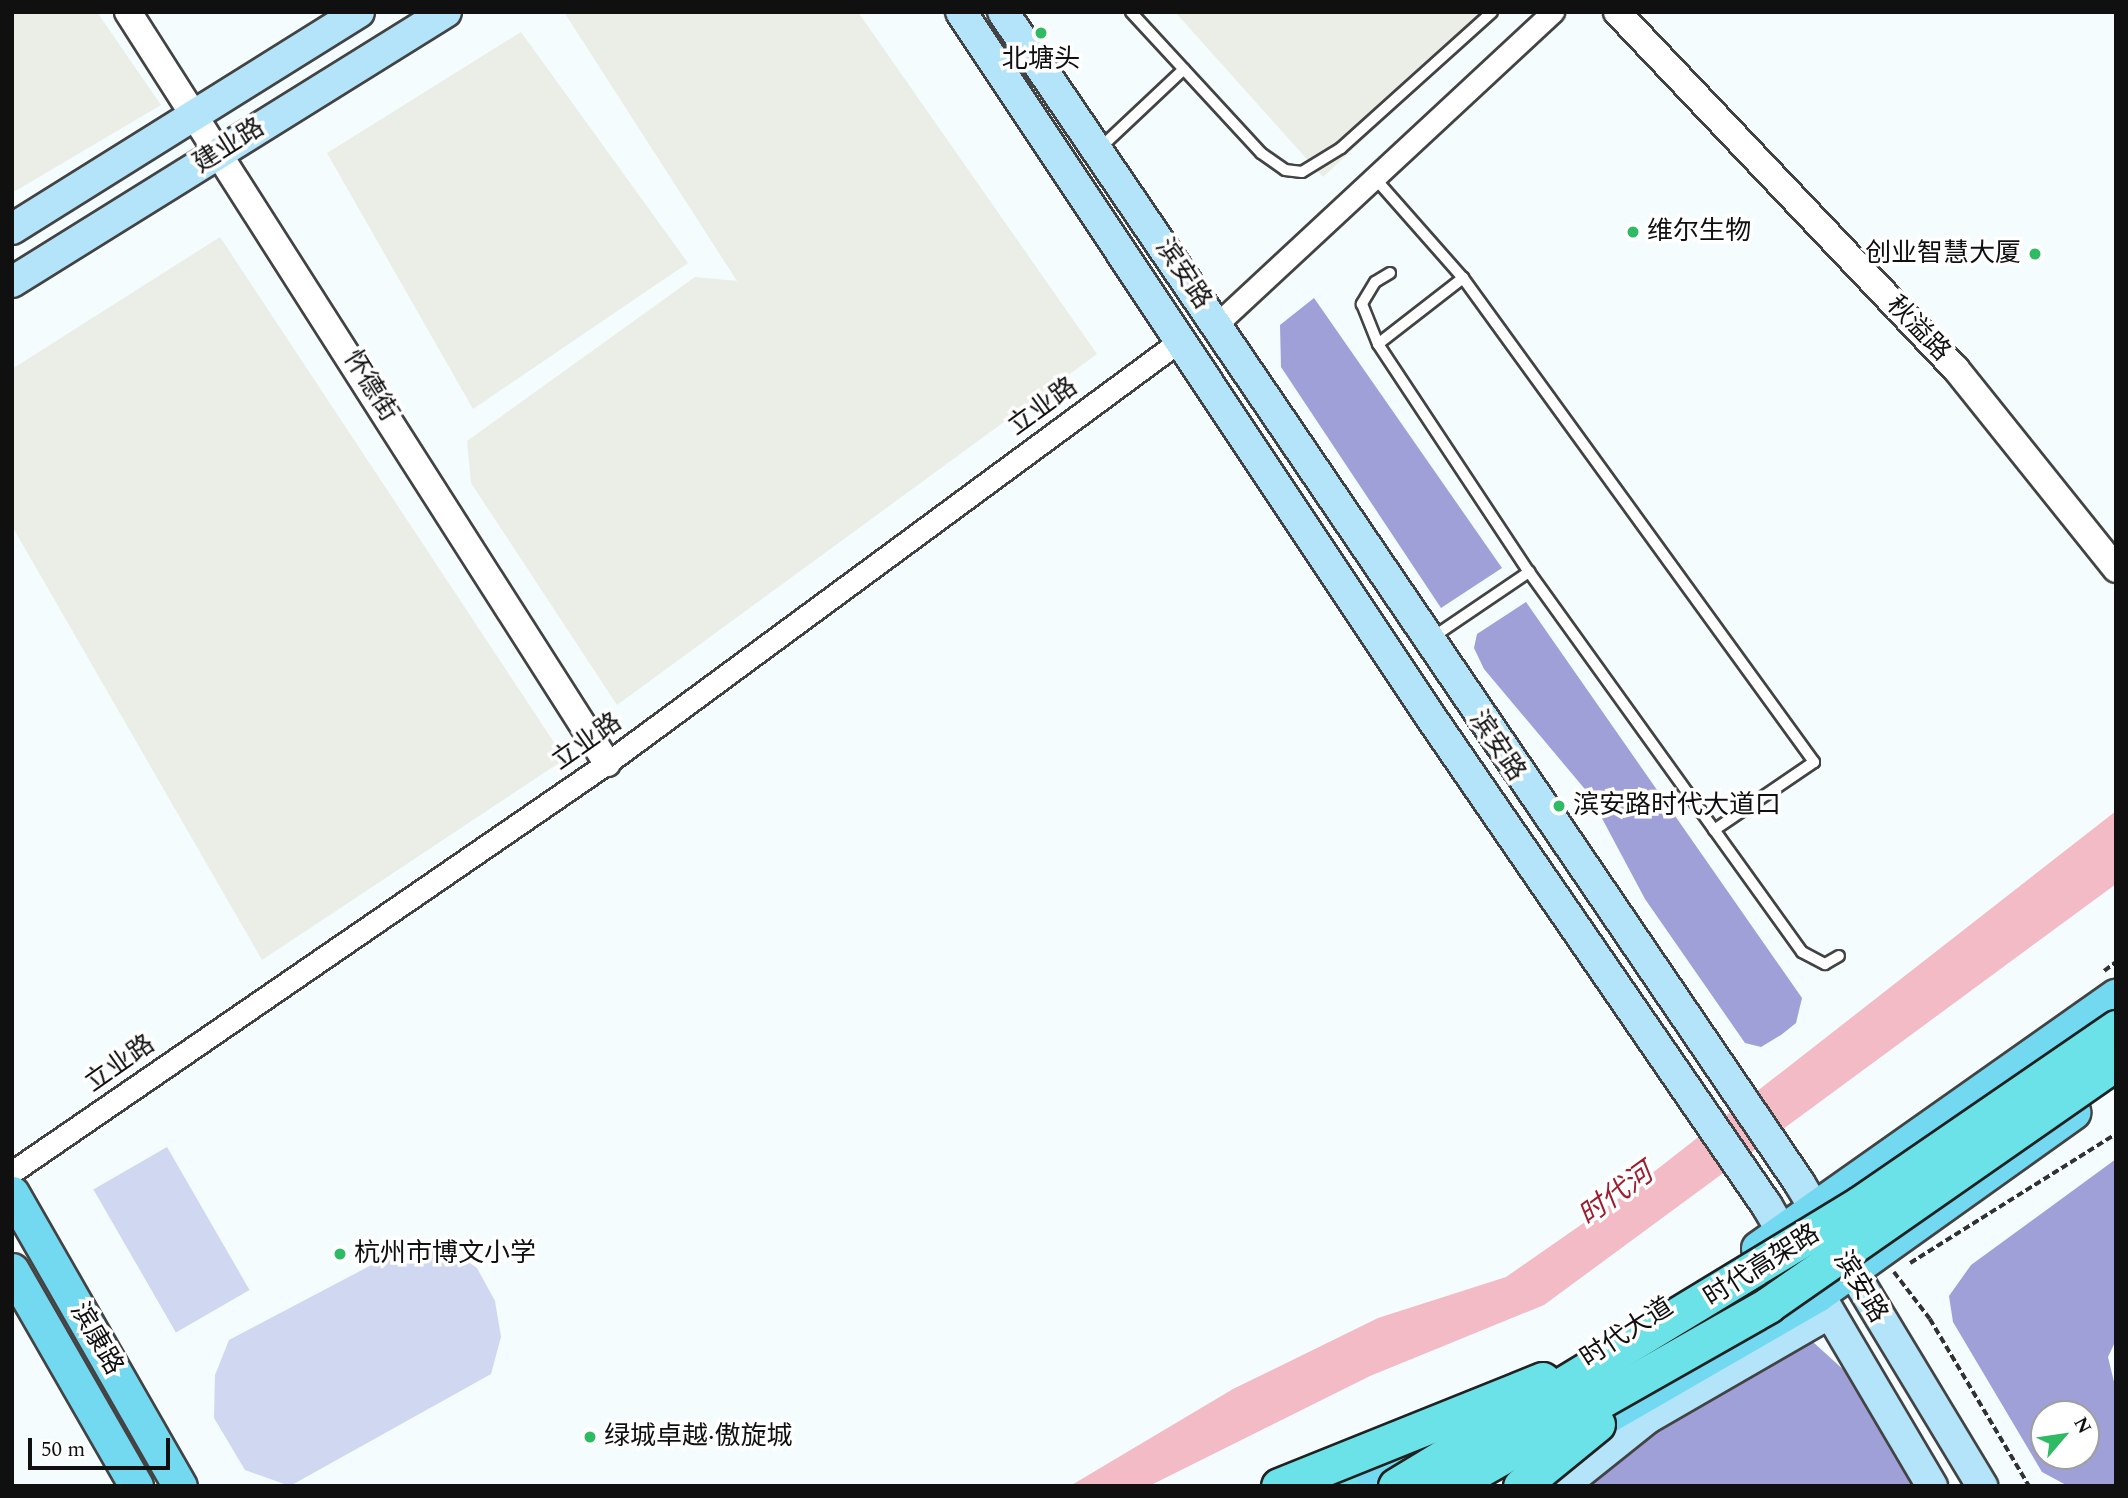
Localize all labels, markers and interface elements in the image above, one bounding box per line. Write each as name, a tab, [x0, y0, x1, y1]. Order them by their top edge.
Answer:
marker: 北塘头	[1033, 25, 1049, 41]
place label: 北塘头	[1002, 44, 1080, 76]
street label: 建业路	[188, 112, 270, 180]
place label: 维尔生物	[1647, 216, 1751, 248]
marker: 维尔生物	[1625, 224, 1641, 240]
street label: 滨安路	[1148, 233, 1218, 315]
place label: 创业智慧大厦	[1865, 238, 2021, 270]
marker: 创业智慧大厦	[2027, 246, 2043, 262]
street label: 秋溢路	[1880, 290, 1956, 368]
street label: 怀德街	[336, 345, 404, 427]
street label: 立业路	[1002, 371, 1084, 443]
street label: 滨安路	[1462, 705, 1532, 787]
street label: 立业路	[546, 707, 628, 777]
place label: 滨安路时代大道口	[1573, 790, 1781, 822]
marker: 滨安路时代大道口	[1551, 798, 1567, 814]
street label: 立业路	[79, 1029, 161, 1099]
water label: 时代河	[1572, 1157, 1660, 1233]
street label: 时代高架路	[1699, 1218, 1825, 1314]
place label: 杭州市博文小学	[354, 1238, 536, 1270]
marker: 杭州市博文小学	[332, 1246, 348, 1262]
street label: 滨安路	[1827, 1246, 1893, 1328]
street label: 时代大道	[1575, 1292, 1679, 1374]
street label: 滨康路	[63, 1297, 129, 1381]
north arrow	[2030, 1400, 2100, 1470]
text: N	[2066, 1412, 2098, 1439]
place label: 绿城卓越·傲旋城	[604, 1421, 792, 1453]
scale bar	[32, 1424, 173, 1468]
marker: 绿城卓越·傲旋城	[582, 1429, 598, 1445]
text: 50 m	[41, 1434, 85, 1466]

